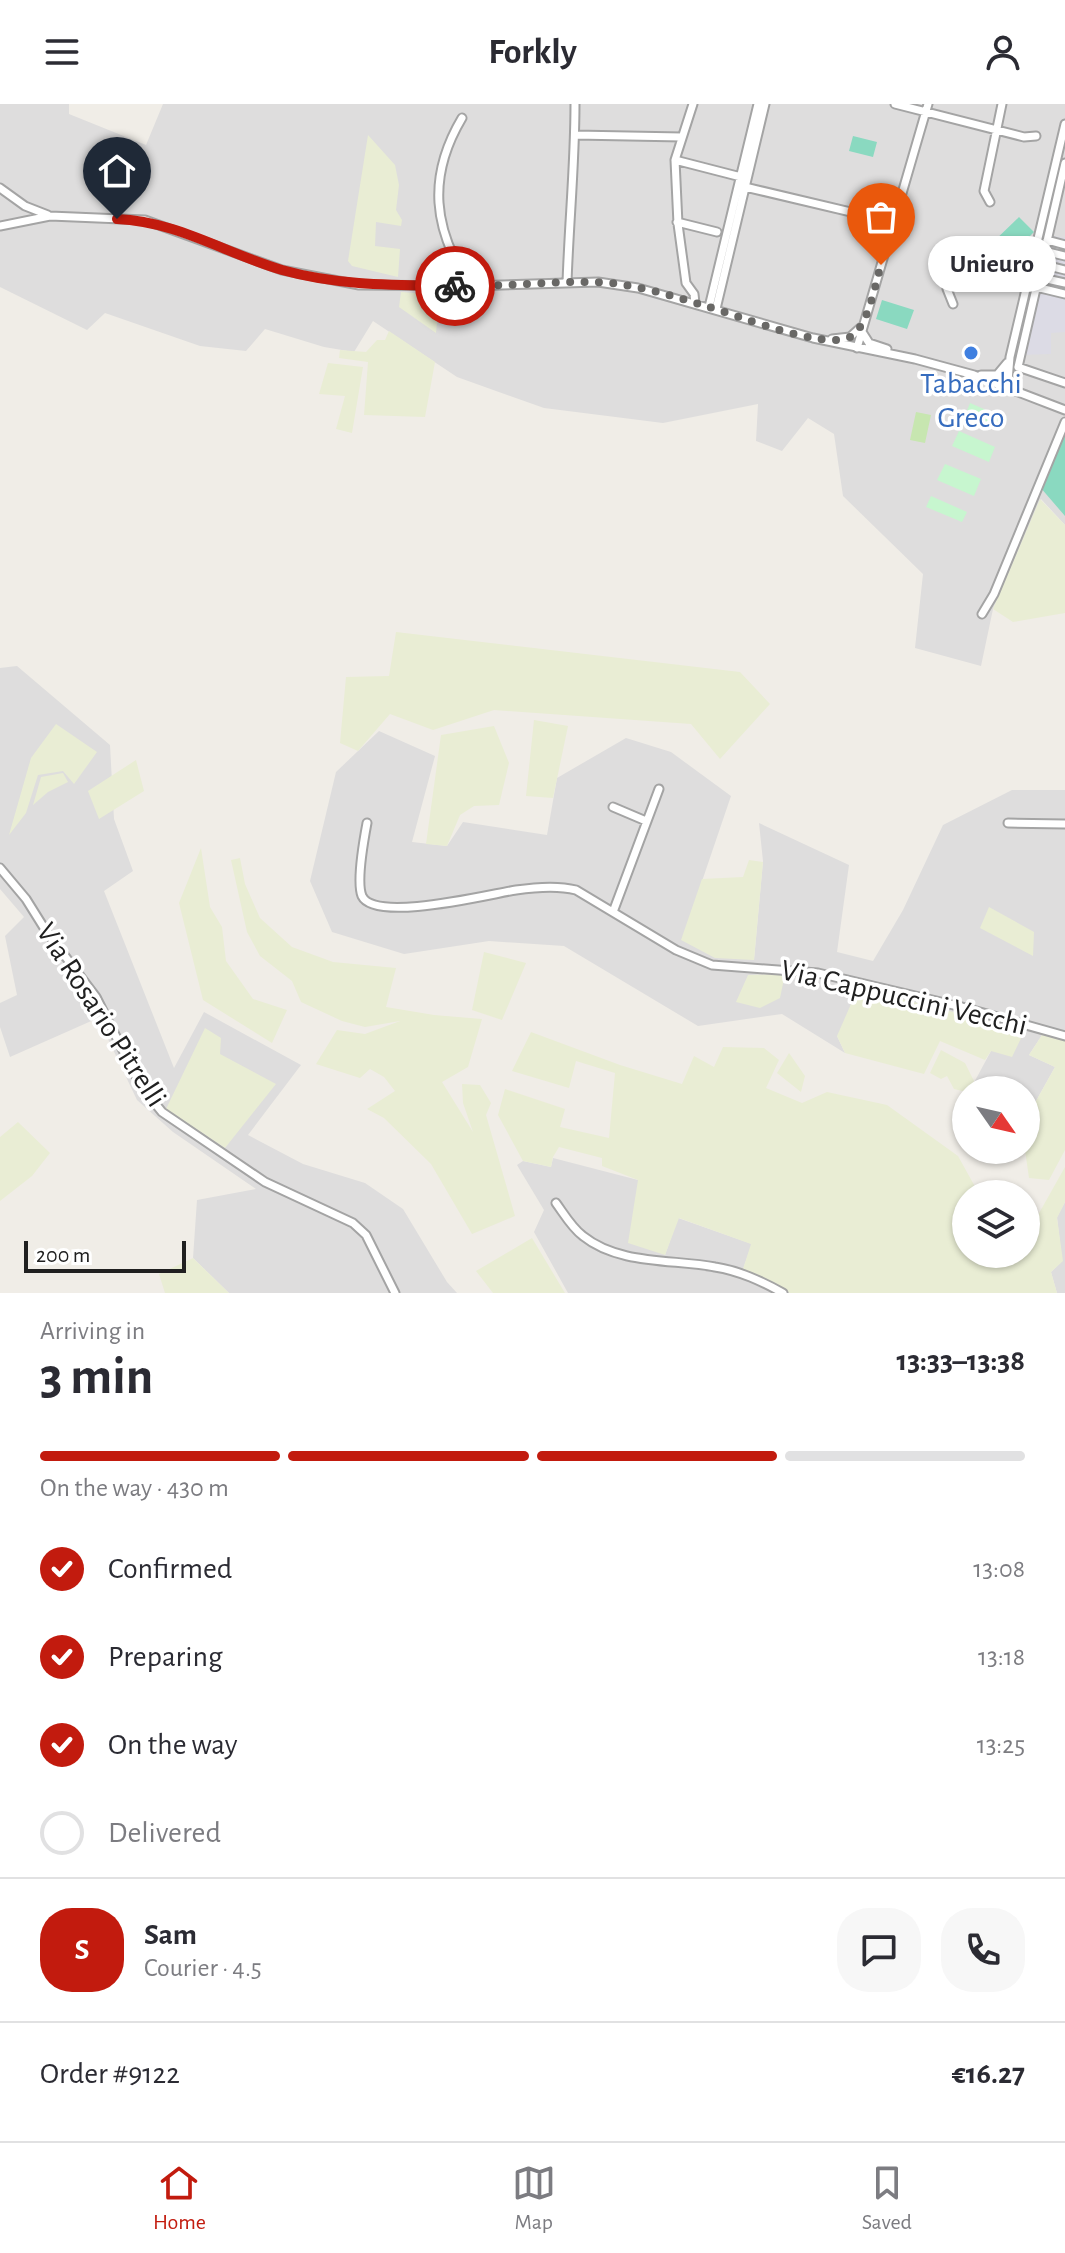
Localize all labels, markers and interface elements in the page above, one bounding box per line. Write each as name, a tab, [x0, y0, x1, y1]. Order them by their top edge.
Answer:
icon: menu	[40, 30, 84, 74]
icon: person	[981, 30, 1025, 74]
text: Forkly	[488, 34, 577, 70]
pin	[83, 137, 151, 219]
icon: home	[95, 149, 139, 193]
pin	[847, 183, 915, 265]
icon: bag	[859, 195, 903, 239]
callout: Unieuro	[929, 237, 1057, 293]
courier	[415, 246, 495, 326]
text: Unieuro	[950, 251, 1034, 277]
icon: bike	[433, 264, 477, 308]
marker: Tabacchi Greco	[962, 344, 980, 362]
place label: Tabacchi Greco	[920, 369, 1022, 433]
street label: Via Rosario Pitrelli	[31, 918, 171, 1112]
street label: Via Cappuccini Vecchi	[778, 955, 1030, 1041]
north arrow	[952, 1076, 1040, 1164]
map controls	[952, 1076, 1040, 1268]
button: layers	[952, 1180, 1040, 1268]
scale bar	[24, 1237, 186, 1273]
text: 200 m	[36, 1244, 90, 1266]
text: Arriving in	[40, 1318, 145, 1344]
text: 13:33–13:38	[896, 1346, 1025, 1376]
text: 3 min	[40, 1351, 153, 1403]
text: On the way · 430 m	[40, 1475, 229, 1501]
icon: check	[40, 1547, 84, 1591]
text: Confirmed	[108, 1554, 232, 1584]
text: 13:08	[973, 1556, 1025, 1582]
icon: check	[40, 1635, 84, 1679]
text: Preparing	[108, 1642, 223, 1672]
text: 13:18	[978, 1644, 1025, 1670]
icon: check	[40, 1723, 84, 1767]
text: On the way	[108, 1730, 237, 1760]
text: 13:25	[977, 1732, 1025, 1758]
text: Delivered	[108, 1818, 221, 1848]
button: chat	[837, 1908, 921, 1992]
button: phone	[941, 1908, 1025, 1992]
text: Sam	[144, 1920, 197, 1950]
text: S	[75, 1935, 89, 1965]
text: Courier · 4.5	[144, 1955, 262, 1981]
text: Order #9122	[40, 2059, 180, 2089]
text: €16.27	[952, 2059, 1025, 2089]
tab: Home	[153, 2161, 206, 2235]
tab: Map	[512, 2161, 556, 2235]
tab: Saved	[862, 2161, 912, 2235]

